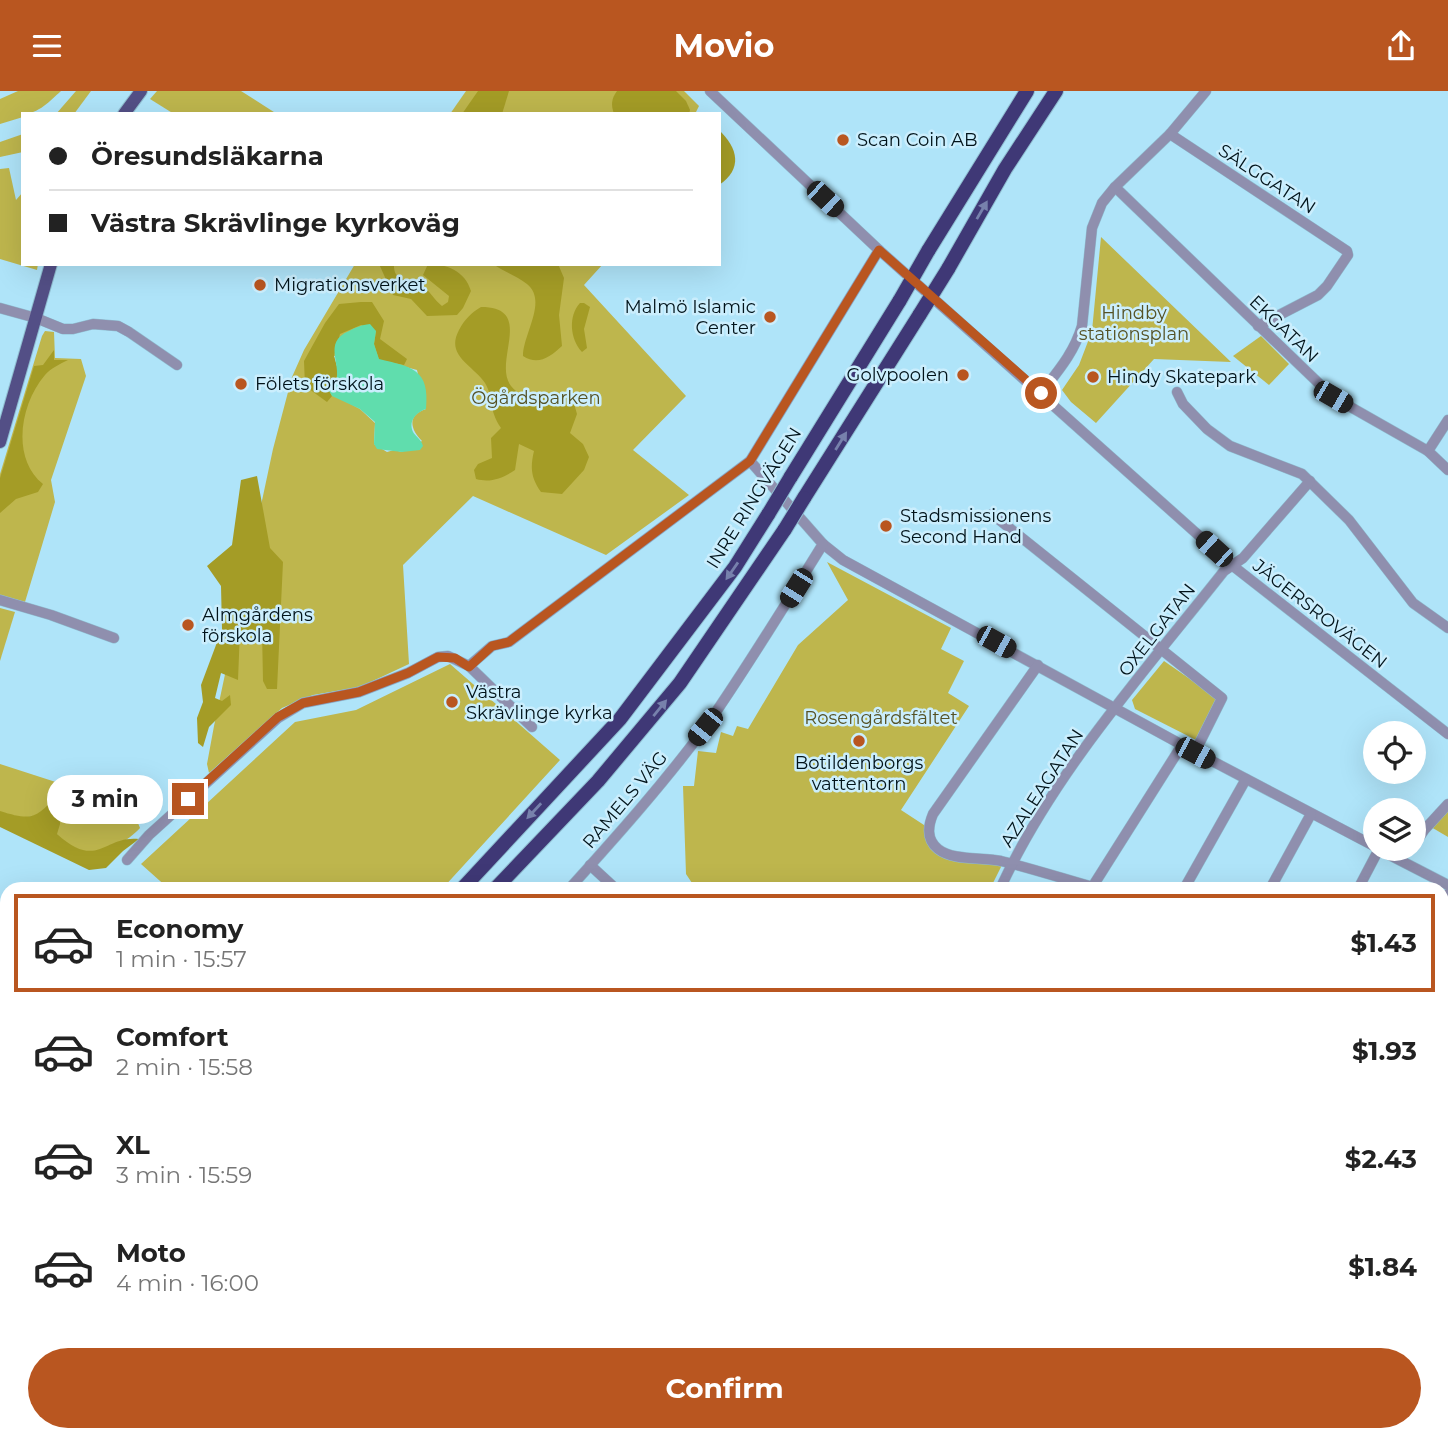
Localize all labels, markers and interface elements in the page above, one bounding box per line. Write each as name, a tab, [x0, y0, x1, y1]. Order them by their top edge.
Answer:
text: Movio	[674, 26, 774, 65]
icon: menu	[28, 27, 66, 65]
icon: share	[1382, 27, 1420, 65]
place label: Scan Coin AB	[857, 129, 978, 151]
marker: Scan Coin AB	[835, 132, 851, 148]
street label: SÄLGGATAN	[1214, 139, 1320, 219]
text: Öresundsläkarna	[91, 140, 324, 172]
car	[803, 177, 848, 221]
one-way arrow	[976, 200, 988, 219]
text: Västra Skrävlinge kyrkoväg	[91, 207, 460, 239]
place label: Migrationsverket	[274, 274, 426, 296]
marker: Migrationsverket	[252, 277, 268, 293]
street label: EKGATAN	[1245, 291, 1323, 367]
place label: Malmö Islamic Center	[624, 296, 756, 339]
park label: Hindby stationsplan	[1079, 302, 1189, 345]
marker: Malmö Islamic Center	[762, 309, 778, 325]
place label: Golvpoolen	[847, 364, 949, 386]
place label: Hindy Skatepark	[1107, 366, 1256, 388]
marker: Golvpoolen	[955, 367, 971, 383]
marker: Hindy Skatepark	[1085, 369, 1101, 385]
place label: Fölets förskola	[255, 373, 384, 395]
marker: Fölets förskola	[233, 376, 249, 392]
route start	[1025, 377, 1057, 409]
car	[1310, 377, 1357, 417]
park label: Ögårdsparken	[471, 387, 601, 409]
street label: INRE RINGVÄGEN	[702, 423, 806, 573]
one-way arrow	[834, 431, 847, 450]
place label: Stadsmissionens Second Hand	[900, 505, 1051, 548]
marker: Stadsmissionens Second Hand	[878, 518, 894, 534]
car	[1192, 527, 1237, 571]
street label: JÄGERSROVÄGEN	[1248, 554, 1392, 673]
one-way arrow	[725, 562, 739, 580]
car	[776, 565, 817, 611]
street label: OXELGATAN	[1114, 579, 1200, 681]
place label: Almgårdens förskola	[202, 604, 313, 647]
marker: Almgårdens förskola	[180, 617, 196, 633]
car	[973, 623, 1020, 661]
place label: Västra Skrävlinge kyrka	[466, 681, 613, 724]
marker: Västra Skrävlinge kyrka	[444, 694, 460, 710]
one-way arrow	[653, 699, 668, 717]
car	[684, 704, 727, 750]
park label: Rosengårdsfältet	[804, 707, 958, 729]
map controls	[1363, 721, 1426, 861]
button: locate	[1363, 721, 1426, 784]
street label: AZALEAGATAN	[996, 725, 1088, 851]
marker: Botildenborgs vattentorn	[851, 733, 867, 749]
car	[1172, 734, 1219, 772]
street label: RAMELS VÄG	[578, 747, 672, 853]
place label: Botildenborgs vattentorn	[795, 752, 924, 795]
callout: 3 min	[48, 775, 164, 823]
route end	[172, 783, 204, 815]
text: 3 min	[71, 785, 139, 813]
button: layers	[1363, 798, 1426, 861]
one-way arrow	[526, 802, 542, 819]
icon: car	[32, 912, 95, 975]
text: Economy	[116, 913, 243, 945]
text: $1.43	[1351, 927, 1417, 959]
text: 1 min · 15:57	[116, 945, 247, 973]
icon: car	[32, 1020, 95, 1083]
text: Comfort	[116, 1021, 228, 1053]
text: $1.93	[1352, 1035, 1417, 1067]
text: 2 min · 15:58	[116, 1053, 253, 1081]
icon: car	[32, 1128, 95, 1191]
text: XL	[116, 1129, 150, 1161]
text: $2.43	[1345, 1143, 1417, 1175]
text: 3 min · 15:59	[116, 1161, 252, 1189]
icon: car	[32, 1236, 95, 1299]
text: Moto	[116, 1237, 186, 1269]
text: $1.84	[1348, 1251, 1417, 1283]
text: 4 min · 16:00	[116, 1269, 259, 1297]
button: Confirm	[28, 1348, 1421, 1428]

